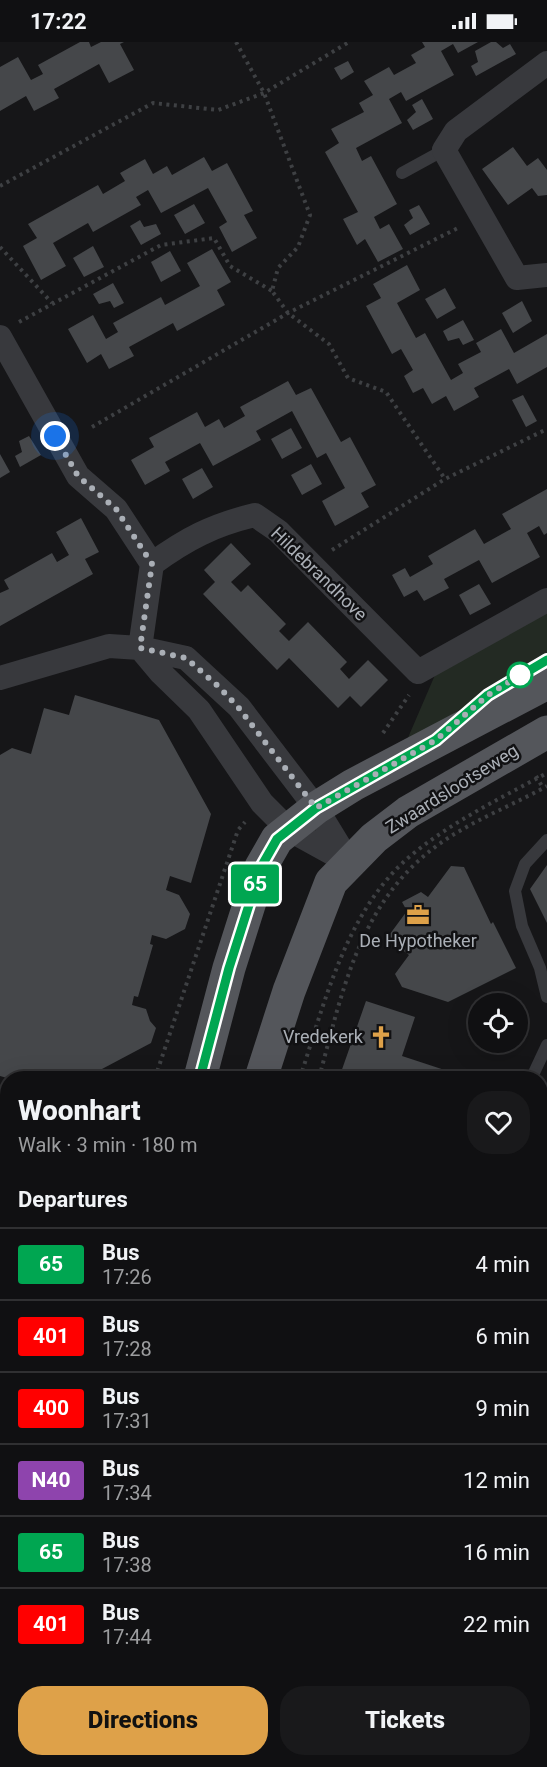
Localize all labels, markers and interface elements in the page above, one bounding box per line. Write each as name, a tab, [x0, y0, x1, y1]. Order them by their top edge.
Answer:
text: 17:22	[30, 9, 87, 34]
your location	[40, 421, 70, 451]
street label: Hildebrandhove	[267, 523, 372, 625]
unlabelled marker	[507, 662, 533, 688]
street label: Zwaardslootseweg	[382, 739, 522, 838]
line badge: 65	[228, 864, 282, 904]
text: 65	[243, 872, 267, 896]
office icon: De Hypotheker	[405, 902, 431, 928]
place label: De Hypotheker	[359, 930, 477, 951]
map controls	[468, 993, 528, 1053]
button: locate	[468, 993, 528, 1053]
church icon: Vredekerk	[368, 1024, 394, 1050]
place label: Vredekerk	[283, 1026, 364, 1047]
button: heart	[467, 1091, 530, 1154]
text: Woonhart	[18, 1094, 141, 1127]
text: Walk · 3 min · 180 m	[18, 1133, 197, 1157]
text: Departures	[18, 1187, 128, 1212]
text: Bus	[102, 1240, 140, 1265]
text: 65	[39, 1252, 63, 1276]
text: 4 min	[475, 1252, 530, 1277]
text: 17:26	[102, 1265, 152, 1289]
text: Bus	[102, 1312, 140, 1337]
text: 401	[33, 1324, 69, 1348]
text: 6 min	[475, 1324, 530, 1349]
text: 17:28	[102, 1337, 152, 1361]
text: Bus	[102, 1384, 140, 1409]
text: 400	[33, 1396, 69, 1420]
text: 9 min	[475, 1396, 530, 1421]
text: 17:31	[102, 1409, 152, 1433]
text: Bus	[102, 1456, 140, 1481]
text: N40	[32, 1468, 70, 1492]
text: 12 min	[463, 1468, 530, 1493]
text: 17:34	[102, 1481, 152, 1505]
text: Bus	[102, 1528, 140, 1553]
text: 65	[39, 1540, 63, 1564]
text: 16 min	[463, 1540, 530, 1565]
text: 17:38	[102, 1553, 152, 1577]
text: Bus	[102, 1600, 140, 1625]
text: 401	[33, 1612, 69, 1636]
text: 22 min	[463, 1612, 530, 1637]
text: 17:44	[102, 1625, 152, 1649]
button: Directions	[18, 1686, 268, 1755]
button: Tickets	[280, 1686, 530, 1755]

